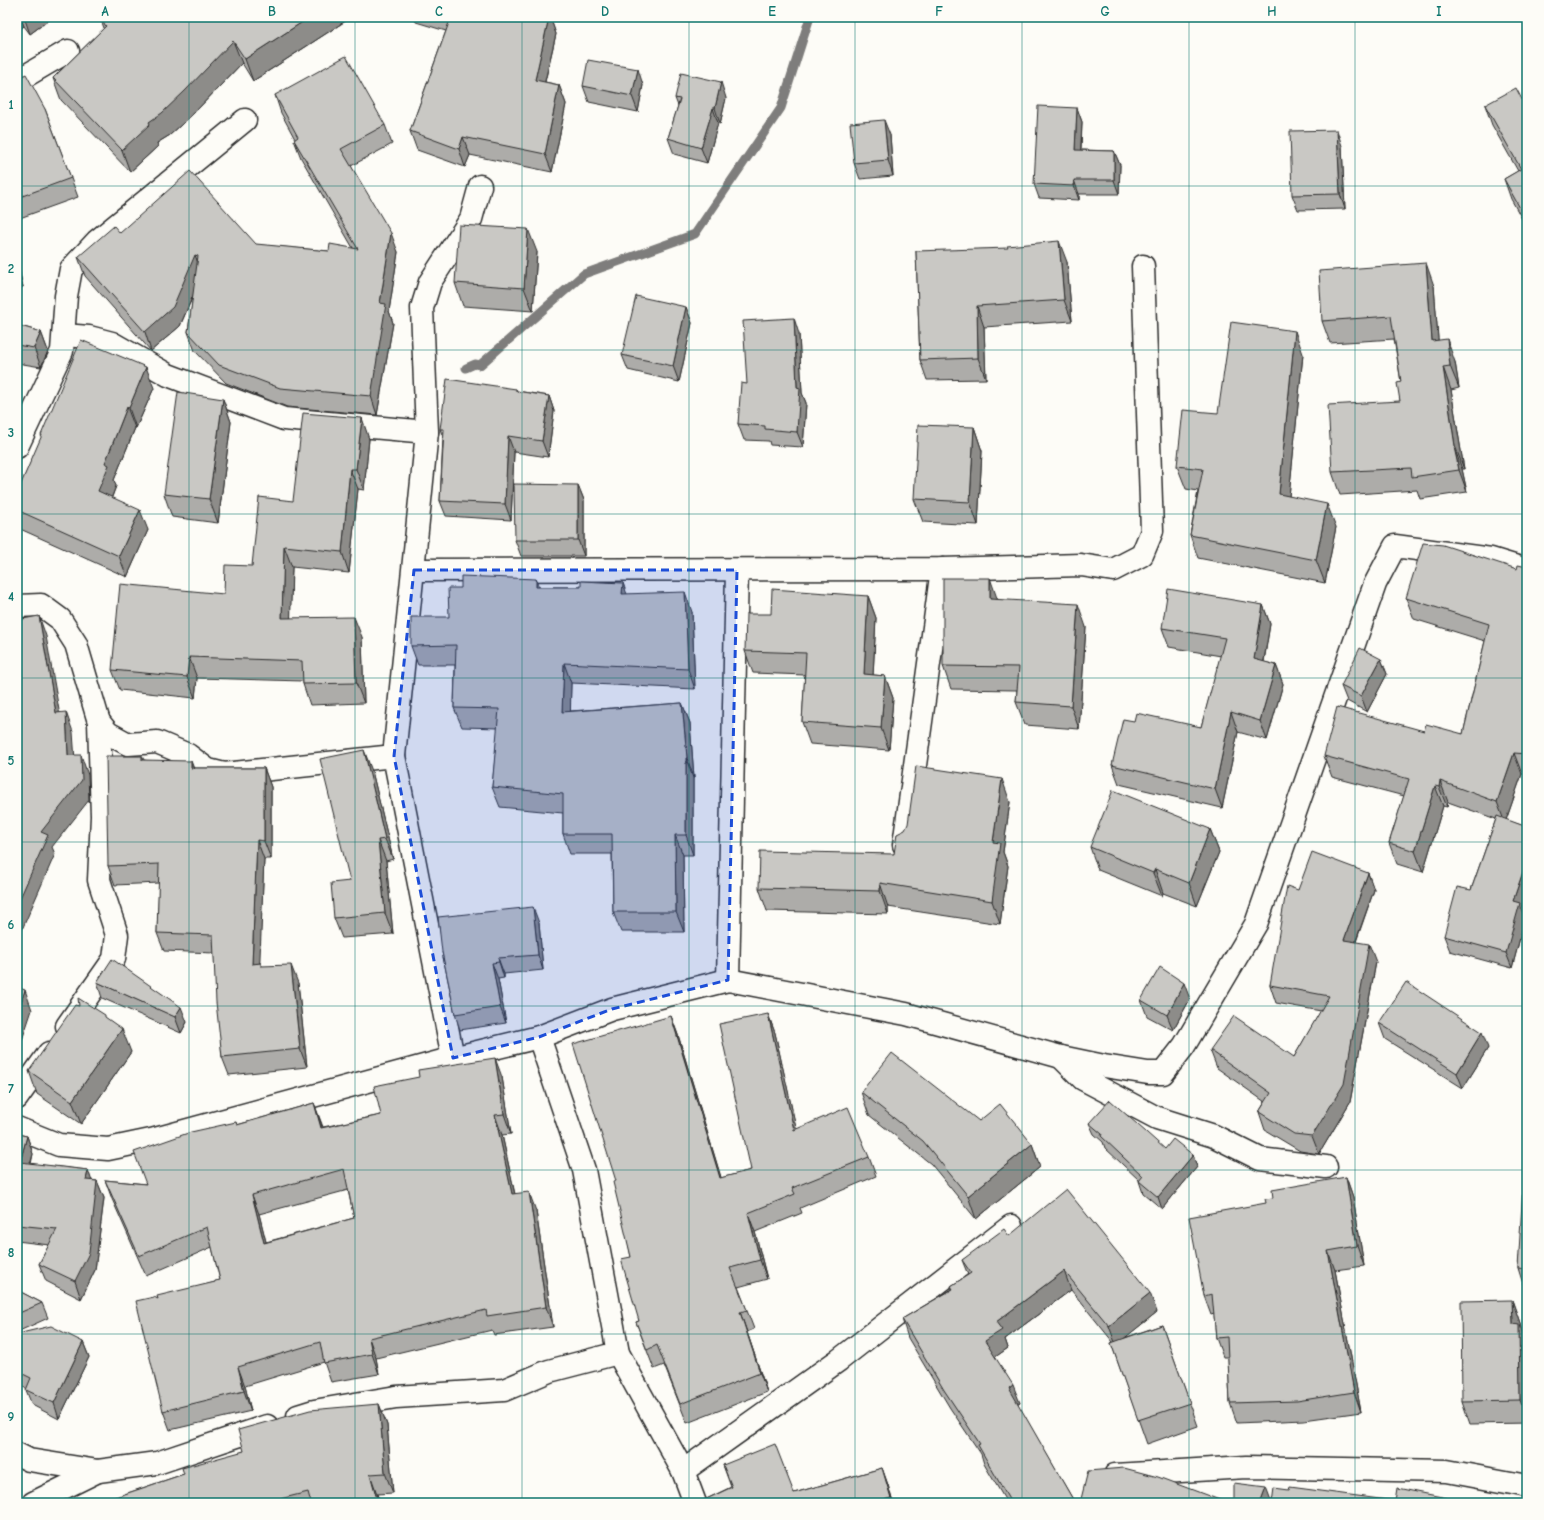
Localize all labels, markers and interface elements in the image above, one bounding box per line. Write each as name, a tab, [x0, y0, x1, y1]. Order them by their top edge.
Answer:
text: A	[101, 4, 109, 19]
text: B	[268, 4, 276, 19]
text: C	[435, 4, 443, 19]
text: D	[601, 4, 609, 19]
text: E	[768, 4, 776, 19]
text: F	[935, 4, 943, 19]
text: G	[1100, 4, 1110, 19]
text: H	[1267, 4, 1277, 19]
text: I	[1436, 4, 1442, 19]
text: 1	[8, 97, 14, 112]
text: 2	[8, 261, 14, 276]
text: 3	[8, 425, 14, 440]
text: 4	[8, 589, 14, 604]
text: 5	[8, 753, 15, 768]
text: 6	[8, 917, 15, 932]
text: 7	[8, 1081, 14, 1096]
text: 8	[8, 1245, 14, 1260]
text: 9	[8, 1409, 15, 1424]

